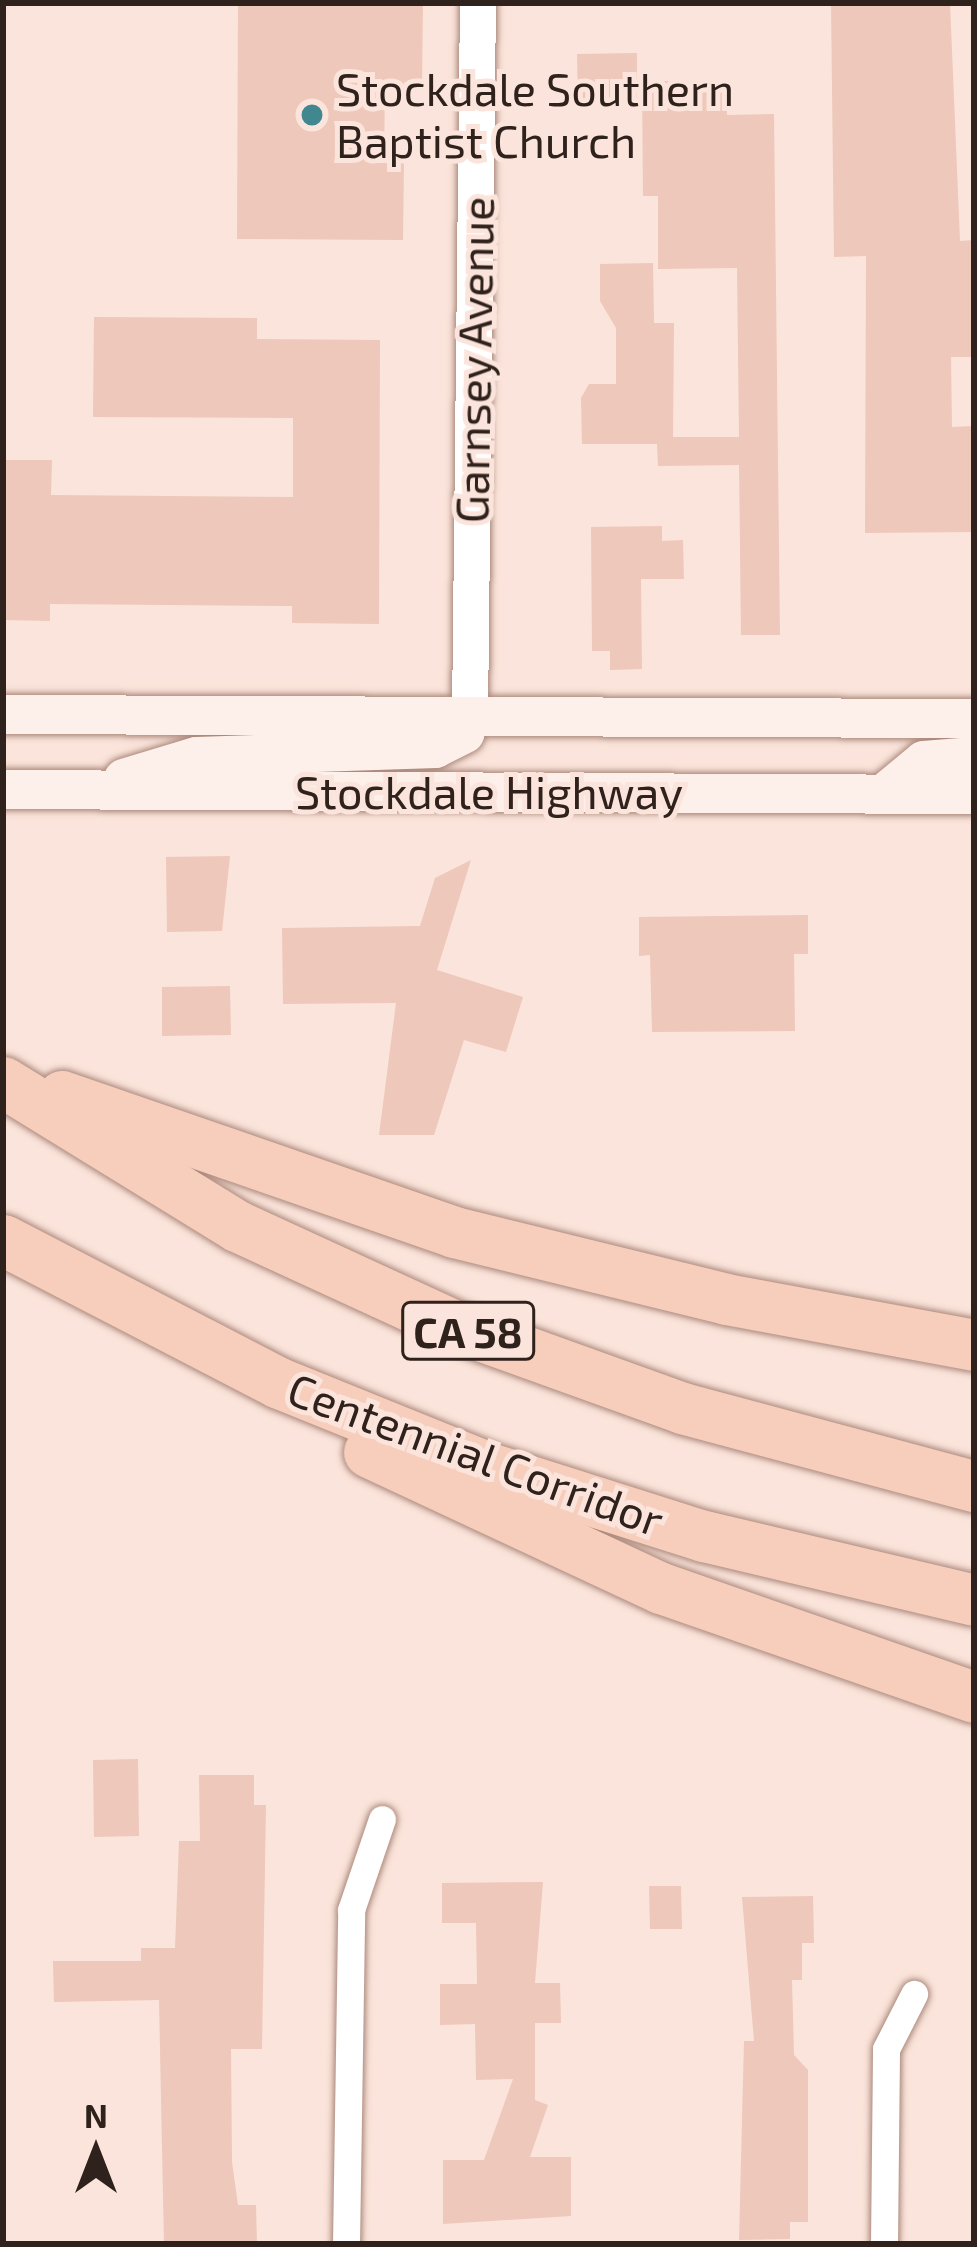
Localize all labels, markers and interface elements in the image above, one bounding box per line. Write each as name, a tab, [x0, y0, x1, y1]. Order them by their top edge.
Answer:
place label: Stockdale Southern Baptist Church	[336, 62, 734, 168]
marker: Stockdale Southern Baptist Church	[299, 102, 325, 128]
street label: Garnsey Avenue	[444, 195, 504, 525]
street label: Stockdale Highway	[295, 765, 683, 819]
road number: CA 58	[399, 1295, 537, 1367]
street label: Centennial Corridor	[280, 1361, 672, 1547]
north arrow	[36, 2091, 156, 2211]
text: N	[84, 2095, 108, 2135]

